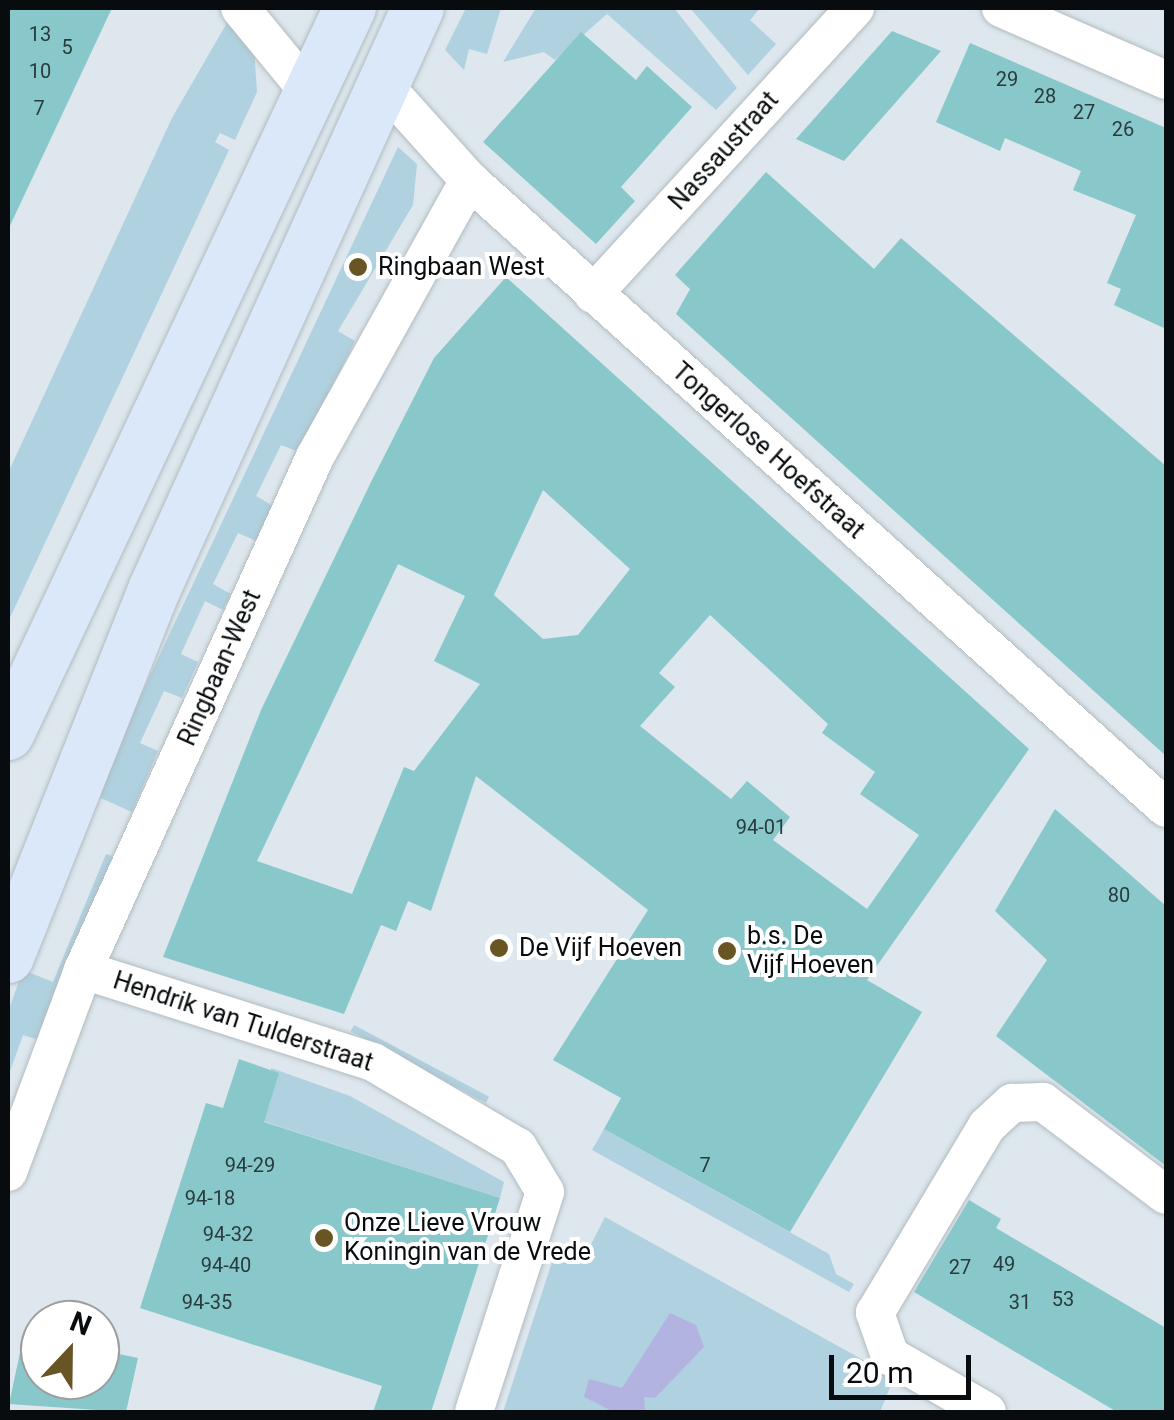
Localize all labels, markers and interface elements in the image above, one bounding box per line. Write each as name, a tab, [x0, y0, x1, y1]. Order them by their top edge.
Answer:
house number: 13	[29, 22, 51, 46]
house number: 5	[61, 35, 73, 59]
house number: 10	[29, 59, 51, 83]
house number: 29	[996, 67, 1018, 91]
house number: 28	[1034, 84, 1056, 108]
street label: Nassaustraat	[663, 86, 785, 216]
house number: 7	[33, 96, 45, 120]
house number: 27	[1073, 100, 1095, 124]
house number: 26	[1112, 117, 1134, 141]
place label: Ringbaan West	[378, 252, 545, 282]
marker: Ringbaan West	[347, 256, 369, 278]
street label: Tongerlose Hoefstraat	[666, 357, 870, 545]
street label: Ringbaan-West	[172, 585, 268, 751]
house number: 94-01	[736, 815, 786, 839]
house number: 80	[1108, 883, 1130, 907]
place label: b.s. De Vijf Hoeven	[747, 922, 874, 981]
place label: De Vijf Hoeven	[519, 933, 682, 963]
marker: De Vijf Hoeven	[488, 937, 510, 959]
marker: b.s. De Vijf Hoeven	[716, 940, 738, 962]
street label: Hendrik van Tulderstraat	[109, 966, 377, 1078]
house number: 94-29	[225, 1153, 275, 1177]
house number: 7	[699, 1153, 711, 1177]
house number: 94-18	[185, 1186, 235, 1210]
place label: Onze Lieve Vrouw Koningin van de Vrede	[344, 1209, 591, 1268]
house number: 94-32	[203, 1222, 253, 1246]
marker: Onze Lieve Vrouw Koningin van de Vrede	[313, 1227, 335, 1249]
house number: 49	[993, 1252, 1015, 1276]
house number: 94-40	[201, 1253, 251, 1277]
house number: 27	[949, 1255, 971, 1279]
house number: 53	[1052, 1287, 1074, 1311]
house number: 94-35	[182, 1290, 232, 1314]
house number: 31	[1009, 1290, 1031, 1314]
north arrow	[20, 1300, 120, 1400]
text: N	[65, 1305, 96, 1343]
scale bar	[834, 1335, 976, 1397]
text: 20 m	[846, 1355, 913, 1390]

